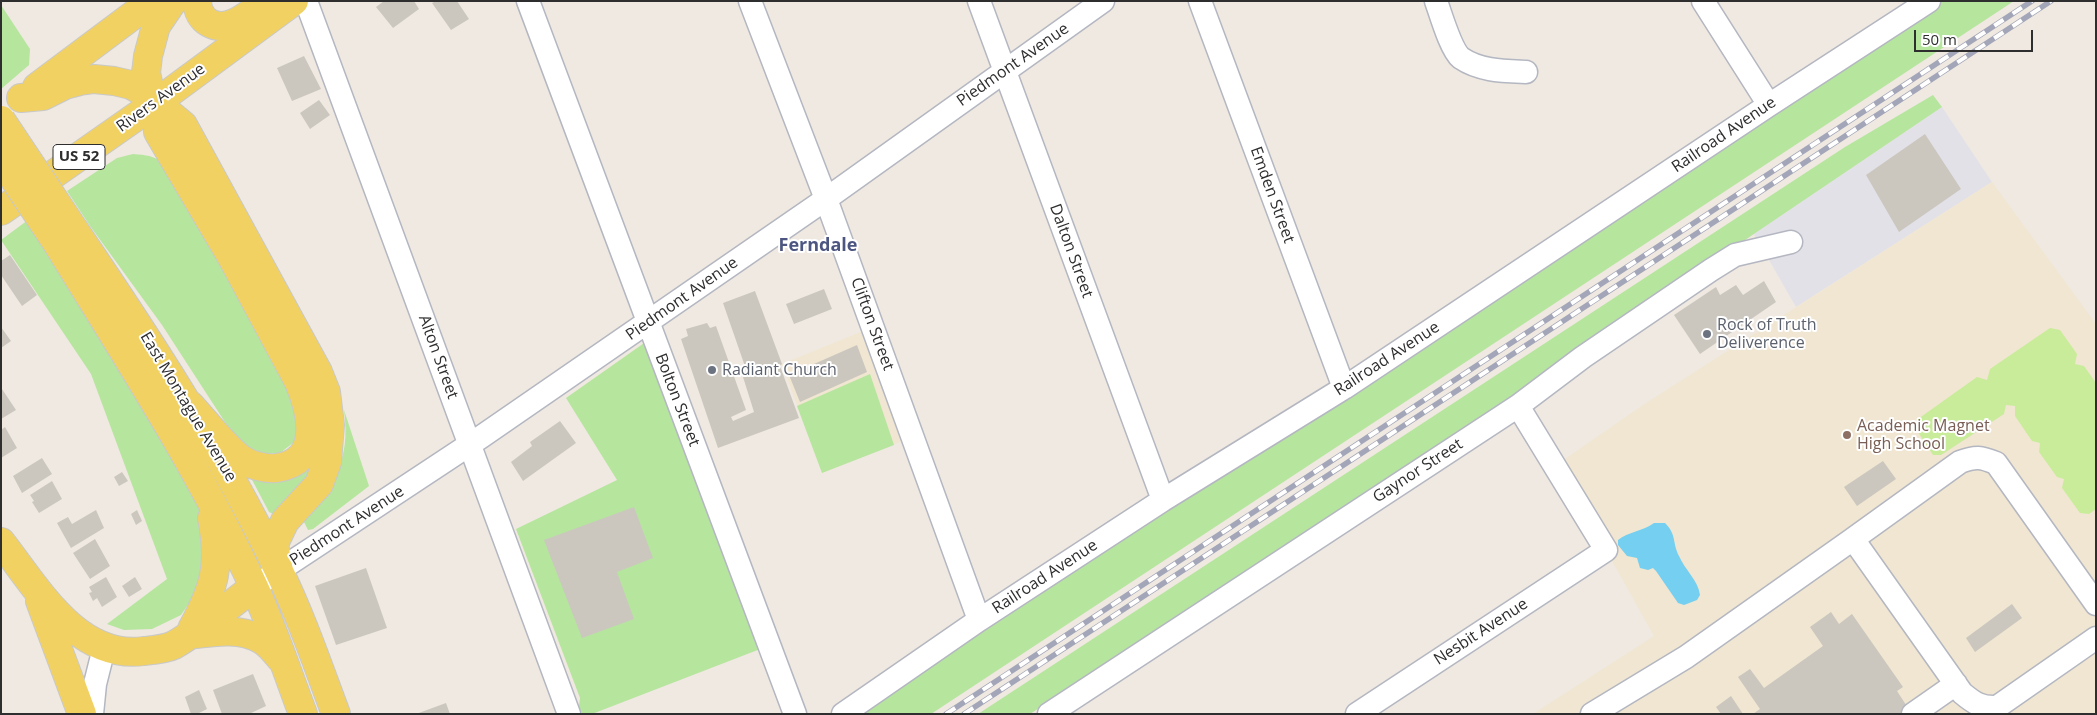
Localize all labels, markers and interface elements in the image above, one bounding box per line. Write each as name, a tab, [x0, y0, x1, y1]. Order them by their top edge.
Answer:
street label: Piedmont Avenue	[953, 19, 1073, 111]
scale bar	[1917, 20, 2036, 52]
text: 50 m	[1922, 29, 1957, 49]
street label: Rivers Avenue	[113, 59, 209, 137]
street label: Railroad Avenue	[1668, 93, 1780, 177]
road number: US 52	[53, 144, 105, 170]
street label: Emden Street	[1246, 144, 1298, 246]
street label: Dalton Street	[1045, 201, 1097, 301]
district label: Ferndale	[779, 235, 857, 257]
street label: Piedmont Avenue	[622, 253, 742, 345]
street label: Clifton Street	[846, 275, 898, 373]
street label: Alton Street	[414, 312, 462, 402]
place label: Rock of Truth Deliverence	[1717, 315, 1817, 353]
street label: Railroad Avenue	[1331, 318, 1443, 400]
marker: Rock of Truth Deliverence	[1701, 328, 1713, 340]
street label: East Montague Avenue	[136, 329, 240, 485]
street label: Bolton Street	[650, 351, 704, 449]
place label: Radiant Church	[722, 360, 837, 380]
marker: Radiant Church	[706, 364, 718, 376]
place label: Academic Magnet High School	[1857, 416, 1990, 454]
marker: Academic Magnet High School	[1841, 429, 1853, 441]
street label: Gaynor Street	[1369, 435, 1467, 507]
street label: Piedmont Avenue	[286, 482, 408, 570]
street label: Railroad Avenue	[989, 536, 1101, 618]
street label: Nesbit Avenue	[1430, 595, 1532, 669]

